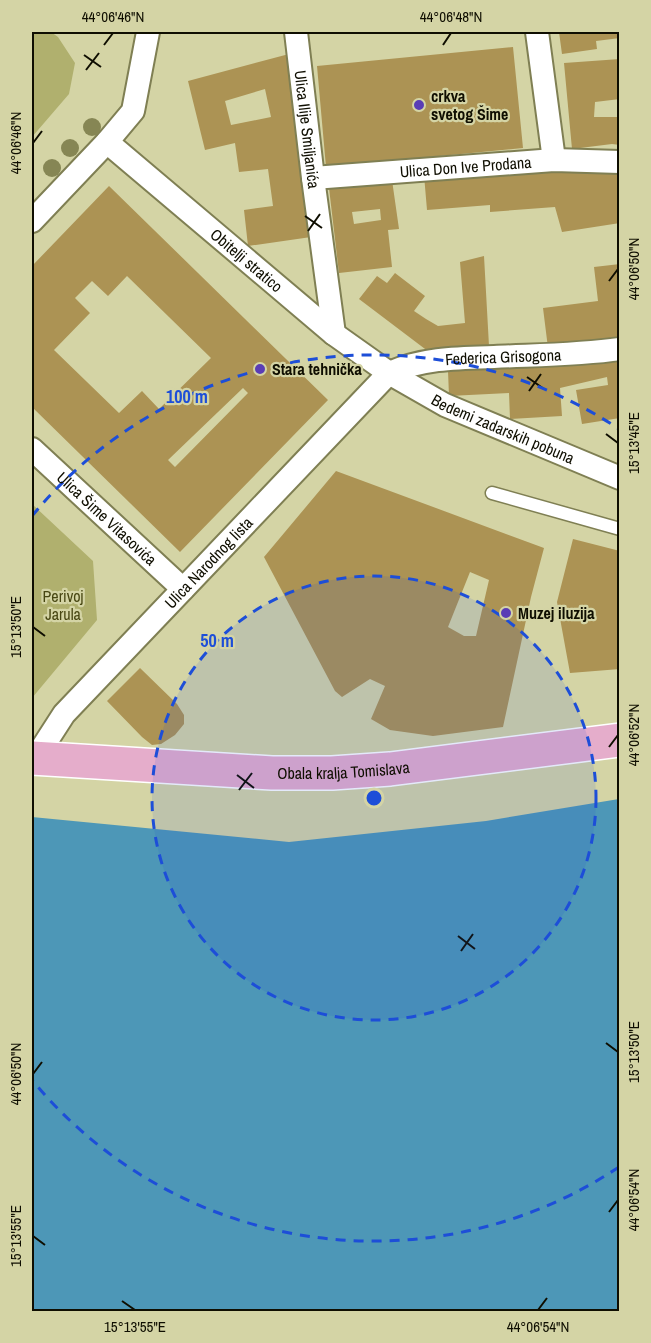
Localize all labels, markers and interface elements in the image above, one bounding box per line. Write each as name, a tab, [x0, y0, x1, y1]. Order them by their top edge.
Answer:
text: 44°06'46"N	[82, 6, 144, 27]
text: 44°06'48"N	[420, 6, 482, 27]
street label: Ulica Ilije Smiljanića	[290, 69, 325, 191]
place label: crkva svetog Šime	[431, 85, 508, 125]
marker: crkva svetog Šime	[412, 98, 426, 112]
text: 44°06'46"N	[5, 112, 26, 174]
street label: Ulica Don Ive Prodana	[399, 151, 533, 182]
street label: Obitelji stratico	[206, 223, 288, 297]
text: 44°06'50"N	[623, 238, 644, 300]
street label: Federica Grisogona	[444, 343, 562, 370]
place label: Stara tehnička	[272, 358, 362, 380]
marker: Stara tehnička	[253, 362, 267, 376]
text: 100 m	[166, 384, 208, 409]
street label: Bedemi zadarskih pobuna	[428, 389, 579, 469]
text: 15°13'45"E	[623, 412, 644, 474]
street label: Ulica Šime Vitasovića	[52, 466, 162, 571]
street label: Ulica Narodnog lista	[159, 511, 258, 613]
park label: Perivoj Jarula	[43, 585, 83, 625]
text: 15°13'50"E	[5, 596, 26, 658]
place label: Muzej iluzija	[518, 602, 595, 624]
marker: Muzej iluzija	[499, 606, 513, 620]
text: 50 m	[200, 628, 234, 653]
text: 44°06'52"N	[623, 704, 644, 766]
street label: Obala kralja Tomislava	[277, 756, 412, 784]
centre of rings	[364, 788, 384, 808]
text: 15°13'50"E	[623, 1021, 644, 1083]
text: 44°06'50"N	[5, 1043, 26, 1105]
text: 44°06'54"N	[623, 1169, 644, 1231]
text: 15°13'55"E	[5, 1205, 26, 1267]
text: 15°13'55"E	[104, 1316, 166, 1337]
text: 44°06'54"N	[507, 1316, 569, 1337]

